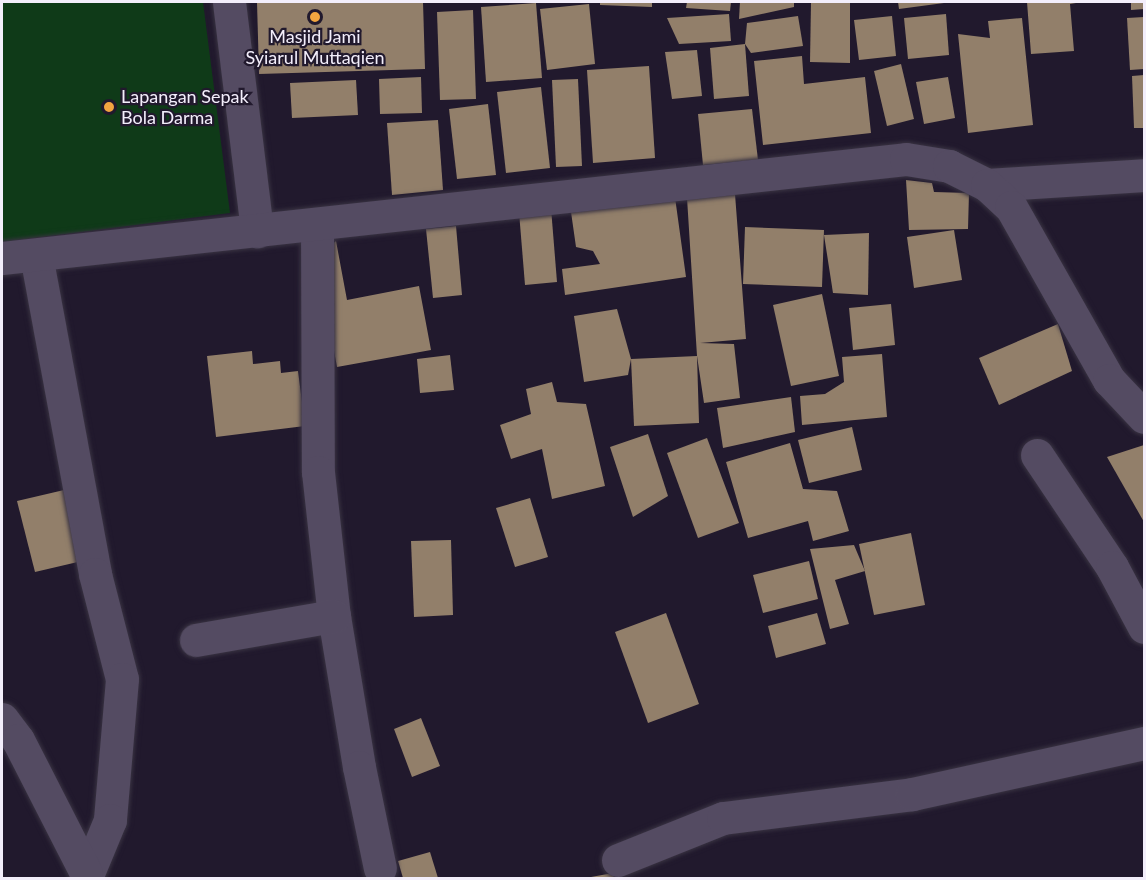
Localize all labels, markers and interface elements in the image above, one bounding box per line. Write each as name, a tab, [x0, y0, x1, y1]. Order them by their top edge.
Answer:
marker: Masjid Jami Syiarul Muttaqien	[308, 10, 322, 24]
place label: Masjid Jami Syiarul Muttaqien	[245, 26, 385, 68]
place label: Lapangan Sepak Bola Darma	[121, 86, 249, 128]
marker: Lapangan Sepak Bola Darma	[102, 100, 116, 114]

